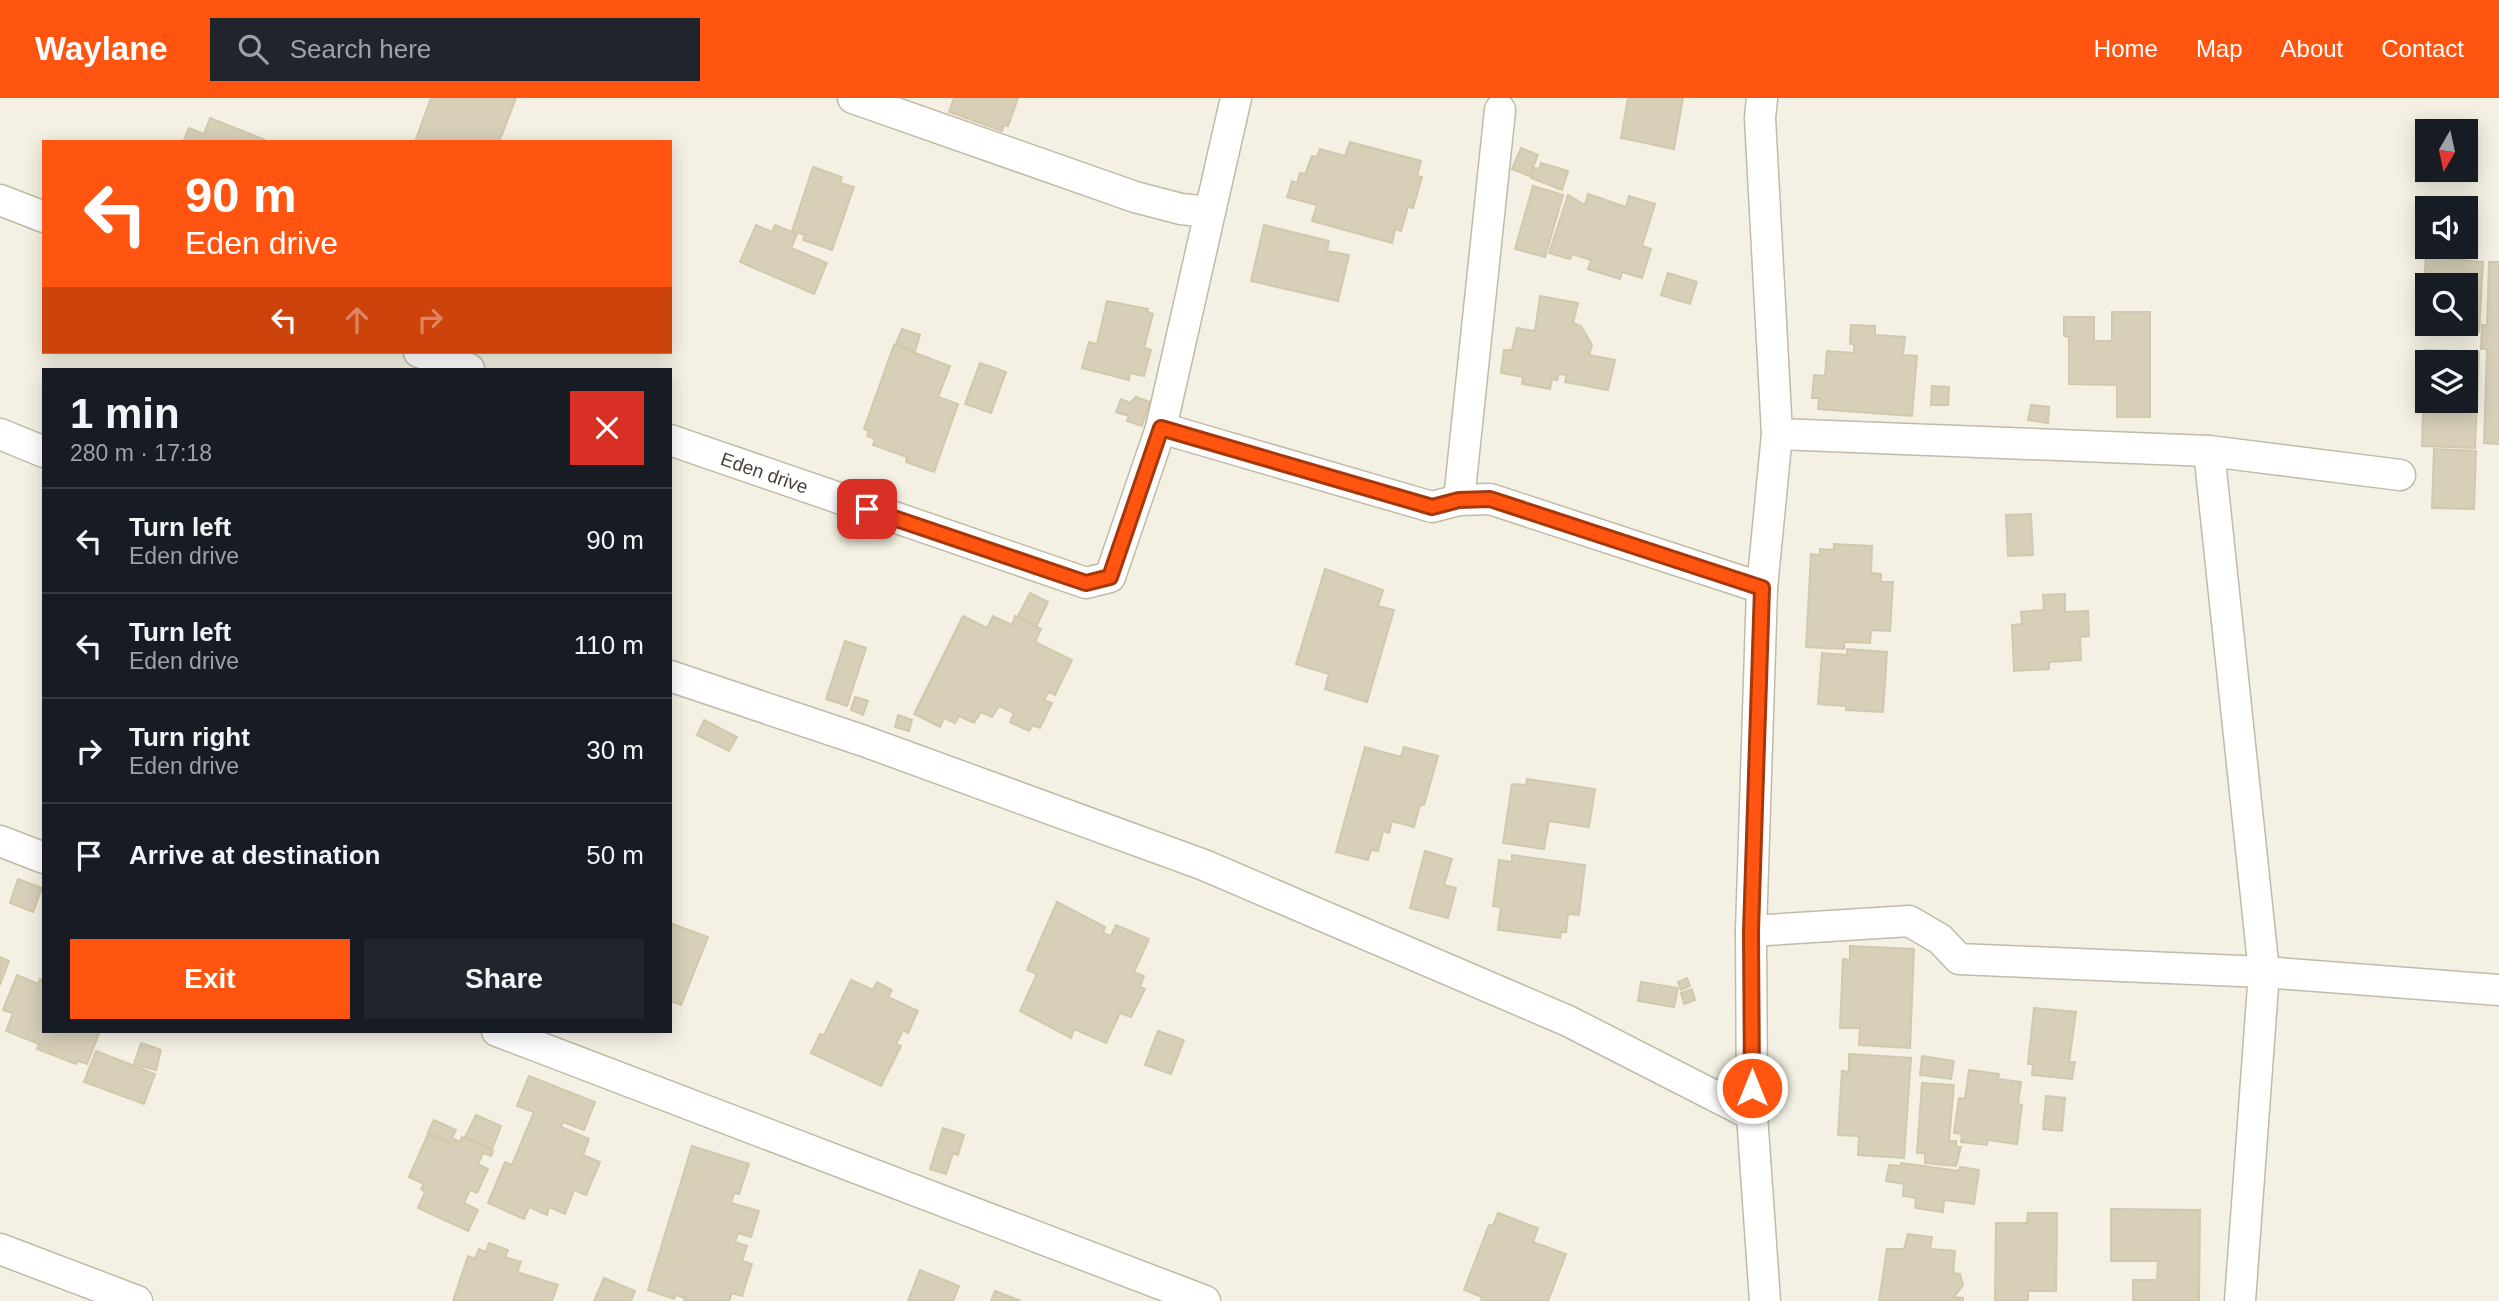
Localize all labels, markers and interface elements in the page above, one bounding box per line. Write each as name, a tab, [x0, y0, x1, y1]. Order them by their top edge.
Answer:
search box	[210, 18, 700, 81]
text: Waylane	[35, 30, 168, 67]
icon: search	[234, 30, 272, 68]
text: Search here	[290, 34, 431, 64]
text: Home	[2094, 35, 2158, 62]
text: Map	[2196, 35, 2243, 62]
text: About	[2281, 35, 2343, 62]
text: Contact	[2381, 35, 2464, 62]
north arrow	[2415, 119, 2478, 182]
map controls	[2415, 119, 2478, 413]
icon: left	[70, 168, 161, 259]
text: 90 m	[185, 168, 297, 222]
button: sound	[2415, 196, 2478, 259]
text: Eden drive	[185, 225, 338, 261]
button: search	[2415, 273, 2478, 336]
icon: left	[265, 301, 303, 339]
icon: ahead	[338, 301, 376, 339]
icon: right	[411, 301, 449, 339]
button: layers	[2415, 350, 2478, 413]
text: 1 min	[70, 390, 180, 437]
button: close	[570, 391, 644, 465]
text: 280 m · 17:18	[70, 440, 212, 466]
street label: Eden drive	[718, 448, 811, 497]
pin	[837, 479, 897, 539]
icon: arrive	[848, 490, 886, 528]
text: Turn left	[129, 512, 231, 542]
icon: left	[70, 522, 108, 560]
text: 90 m	[586, 525, 644, 555]
text: Eden drive	[129, 543, 239, 569]
text: Turn left	[129, 617, 231, 647]
icon: left	[70, 627, 108, 665]
text: 110 m	[574, 630, 644, 660]
text: Eden drive	[129, 648, 239, 674]
text: Turn right	[129, 722, 250, 752]
icon: right	[70, 732, 108, 770]
text: 30 m	[586, 735, 644, 765]
text: Eden drive	[129, 753, 239, 779]
icon: arrive	[70, 837, 108, 875]
text: Arrive at destination	[129, 840, 380, 870]
text: 50 m	[586, 840, 644, 870]
button: Exit	[70, 939, 350, 1019]
button: Share	[364, 939, 644, 1019]
position arrow	[1715, 1051, 1789, 1125]

